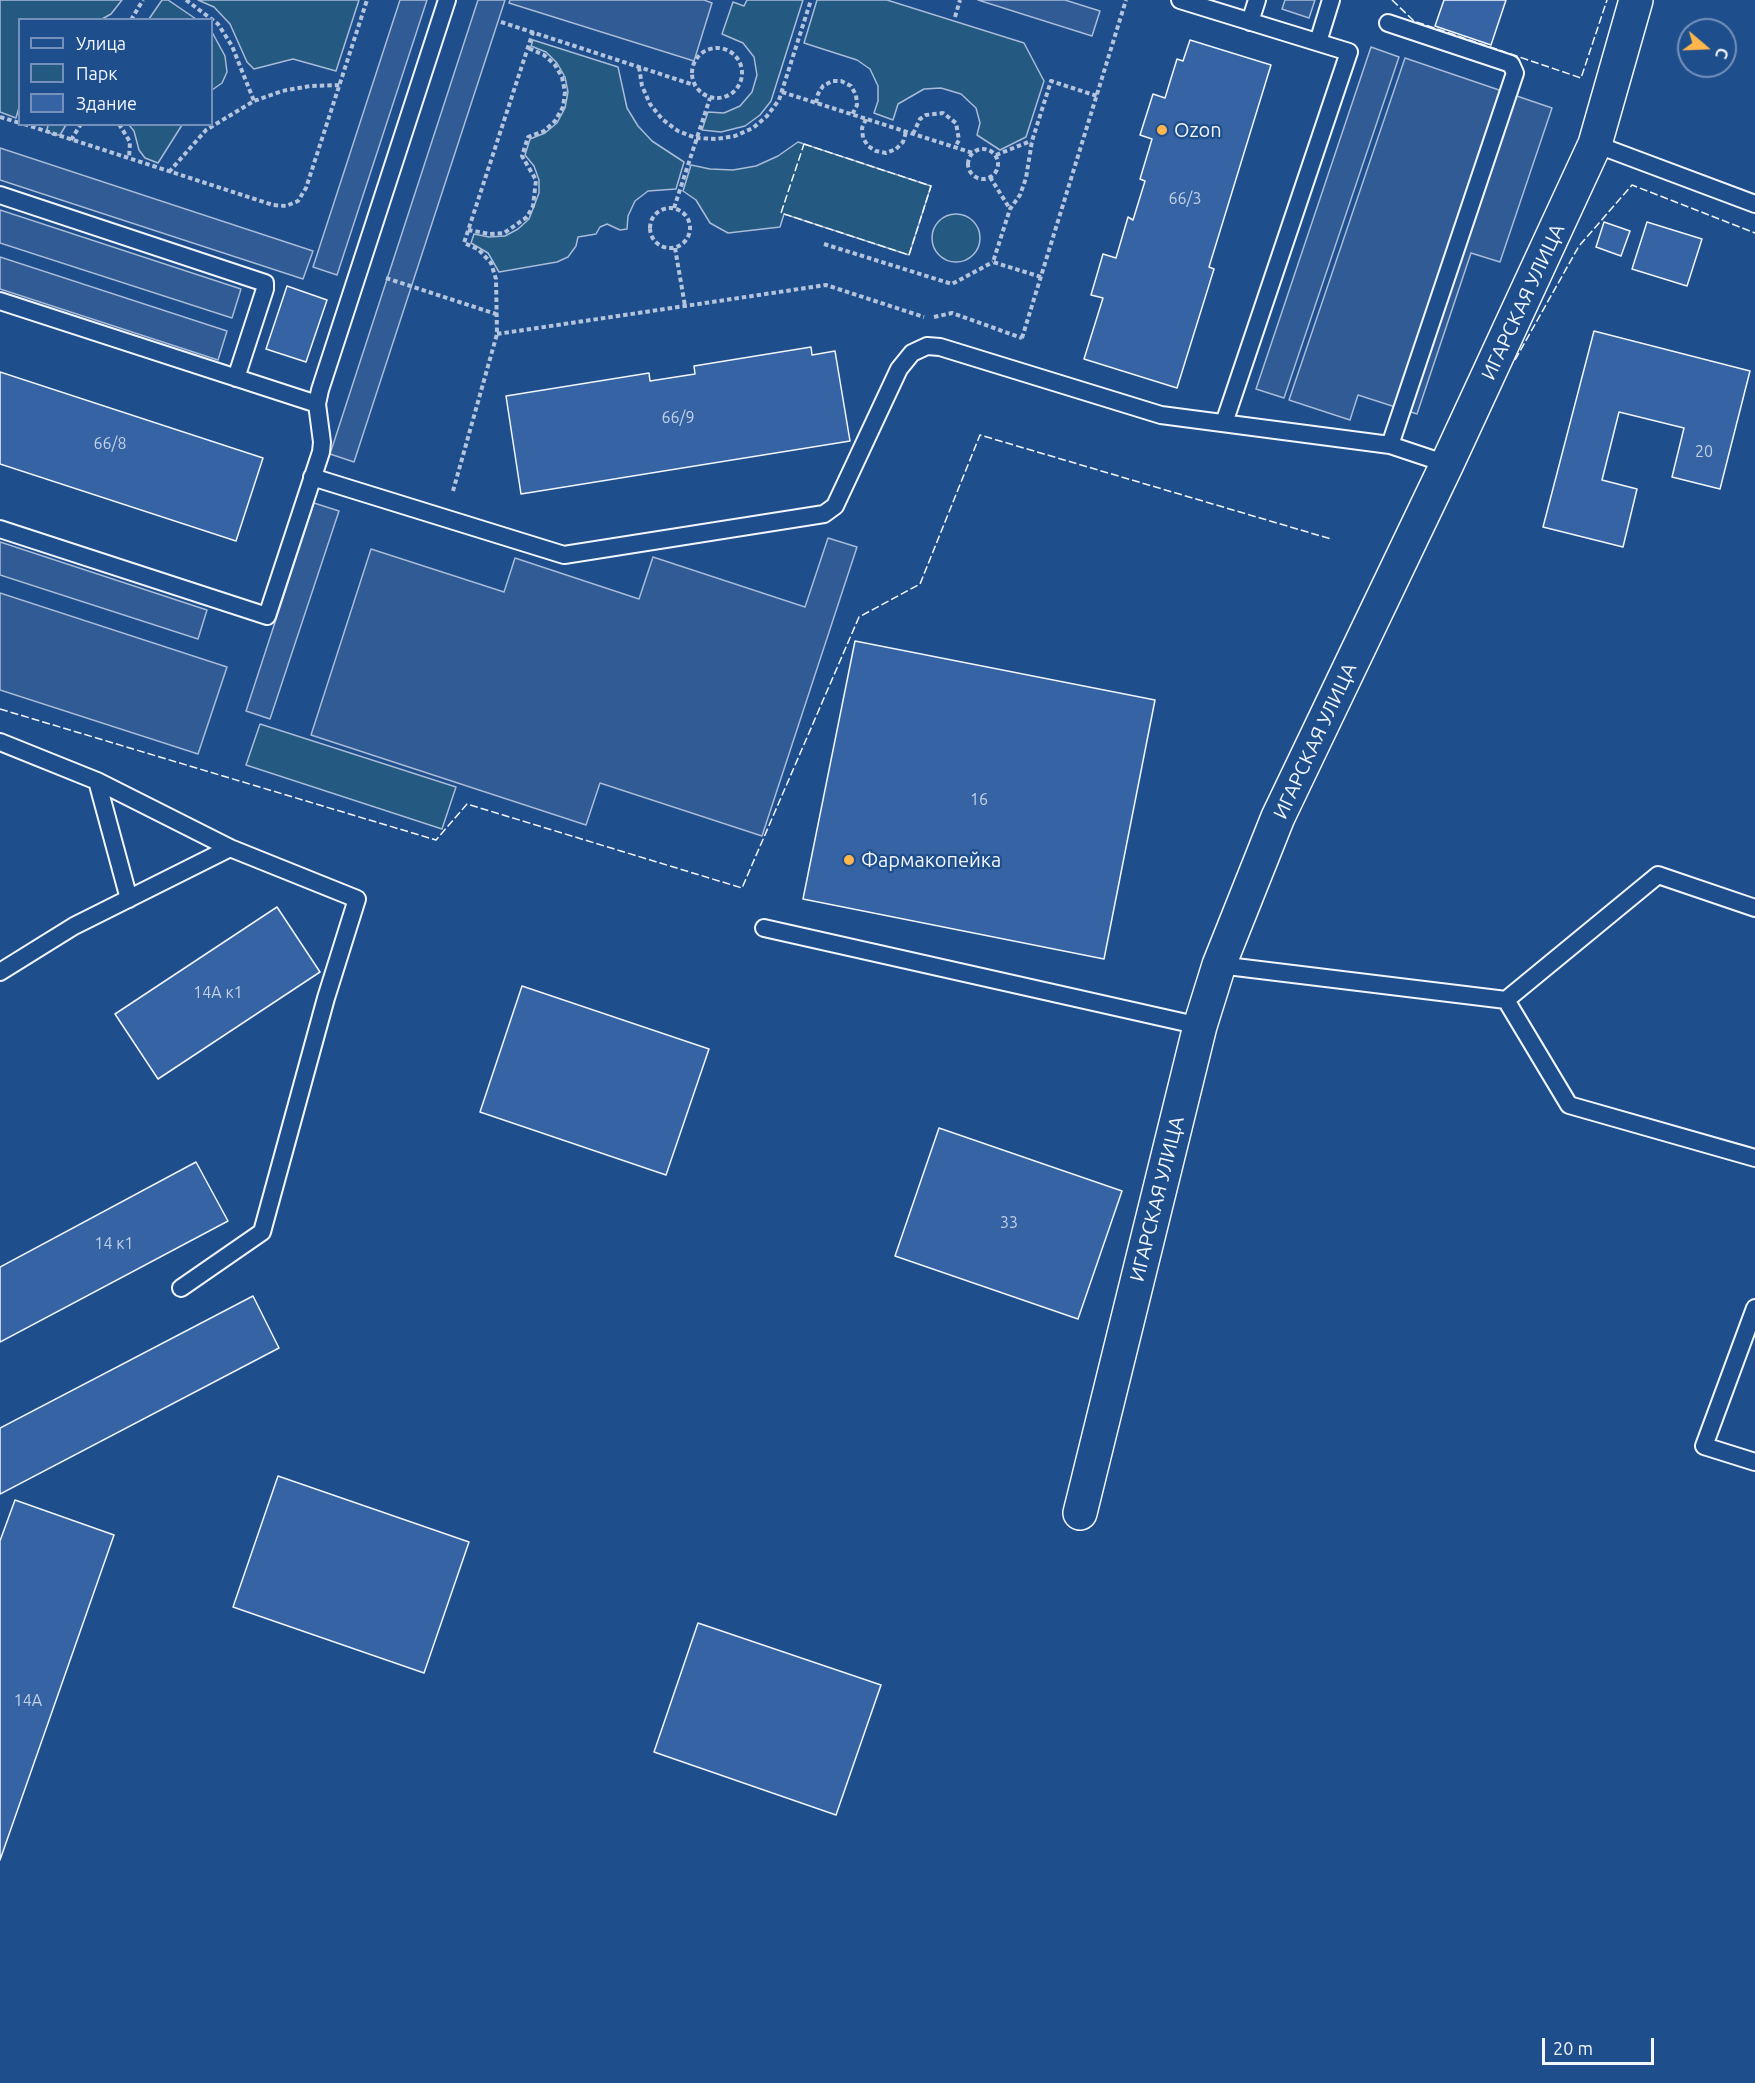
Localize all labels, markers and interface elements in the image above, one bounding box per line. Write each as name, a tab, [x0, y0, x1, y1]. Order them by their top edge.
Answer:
legend	[18, 18, 213, 126]
north arrow	[1677, 18, 1737, 78]
text: Улица	[76, 33, 126, 53]
text: С	[1712, 45, 1732, 61]
text: Парк	[76, 63, 117, 83]
text: Здание	[76, 93, 137, 113]
place label: Ozon	[1174, 118, 1222, 142]
marker: Ozon	[1155, 123, 1169, 137]
house number: 66/3	[1169, 189, 1201, 209]
street label: ИГАРСКАЯ УЛИЦА	[1476, 220, 1570, 384]
house number: 66/9	[662, 408, 694, 428]
house number: 66/8	[94, 434, 126, 454]
house number: 20	[1695, 442, 1713, 462]
street label: ИГАРСКАЯ УЛИЦА	[1268, 659, 1362, 823]
house number: 16	[970, 790, 988, 810]
place label: Фармакопейка	[861, 848, 1001, 872]
marker: Фармакопейка	[842, 853, 856, 867]
house number: 14А к1	[193, 983, 243, 1003]
street label: ИГАРСКАЯ УЛИЦА	[1125, 1114, 1189, 1284]
house number: 33	[1000, 1213, 1018, 1233]
house number: 14 к1	[95, 1234, 133, 1254]
house number: 14А	[14, 1691, 42, 1711]
scale bar	[1545, 2026, 1658, 2064]
text: 20 m	[1553, 2038, 1593, 2058]

